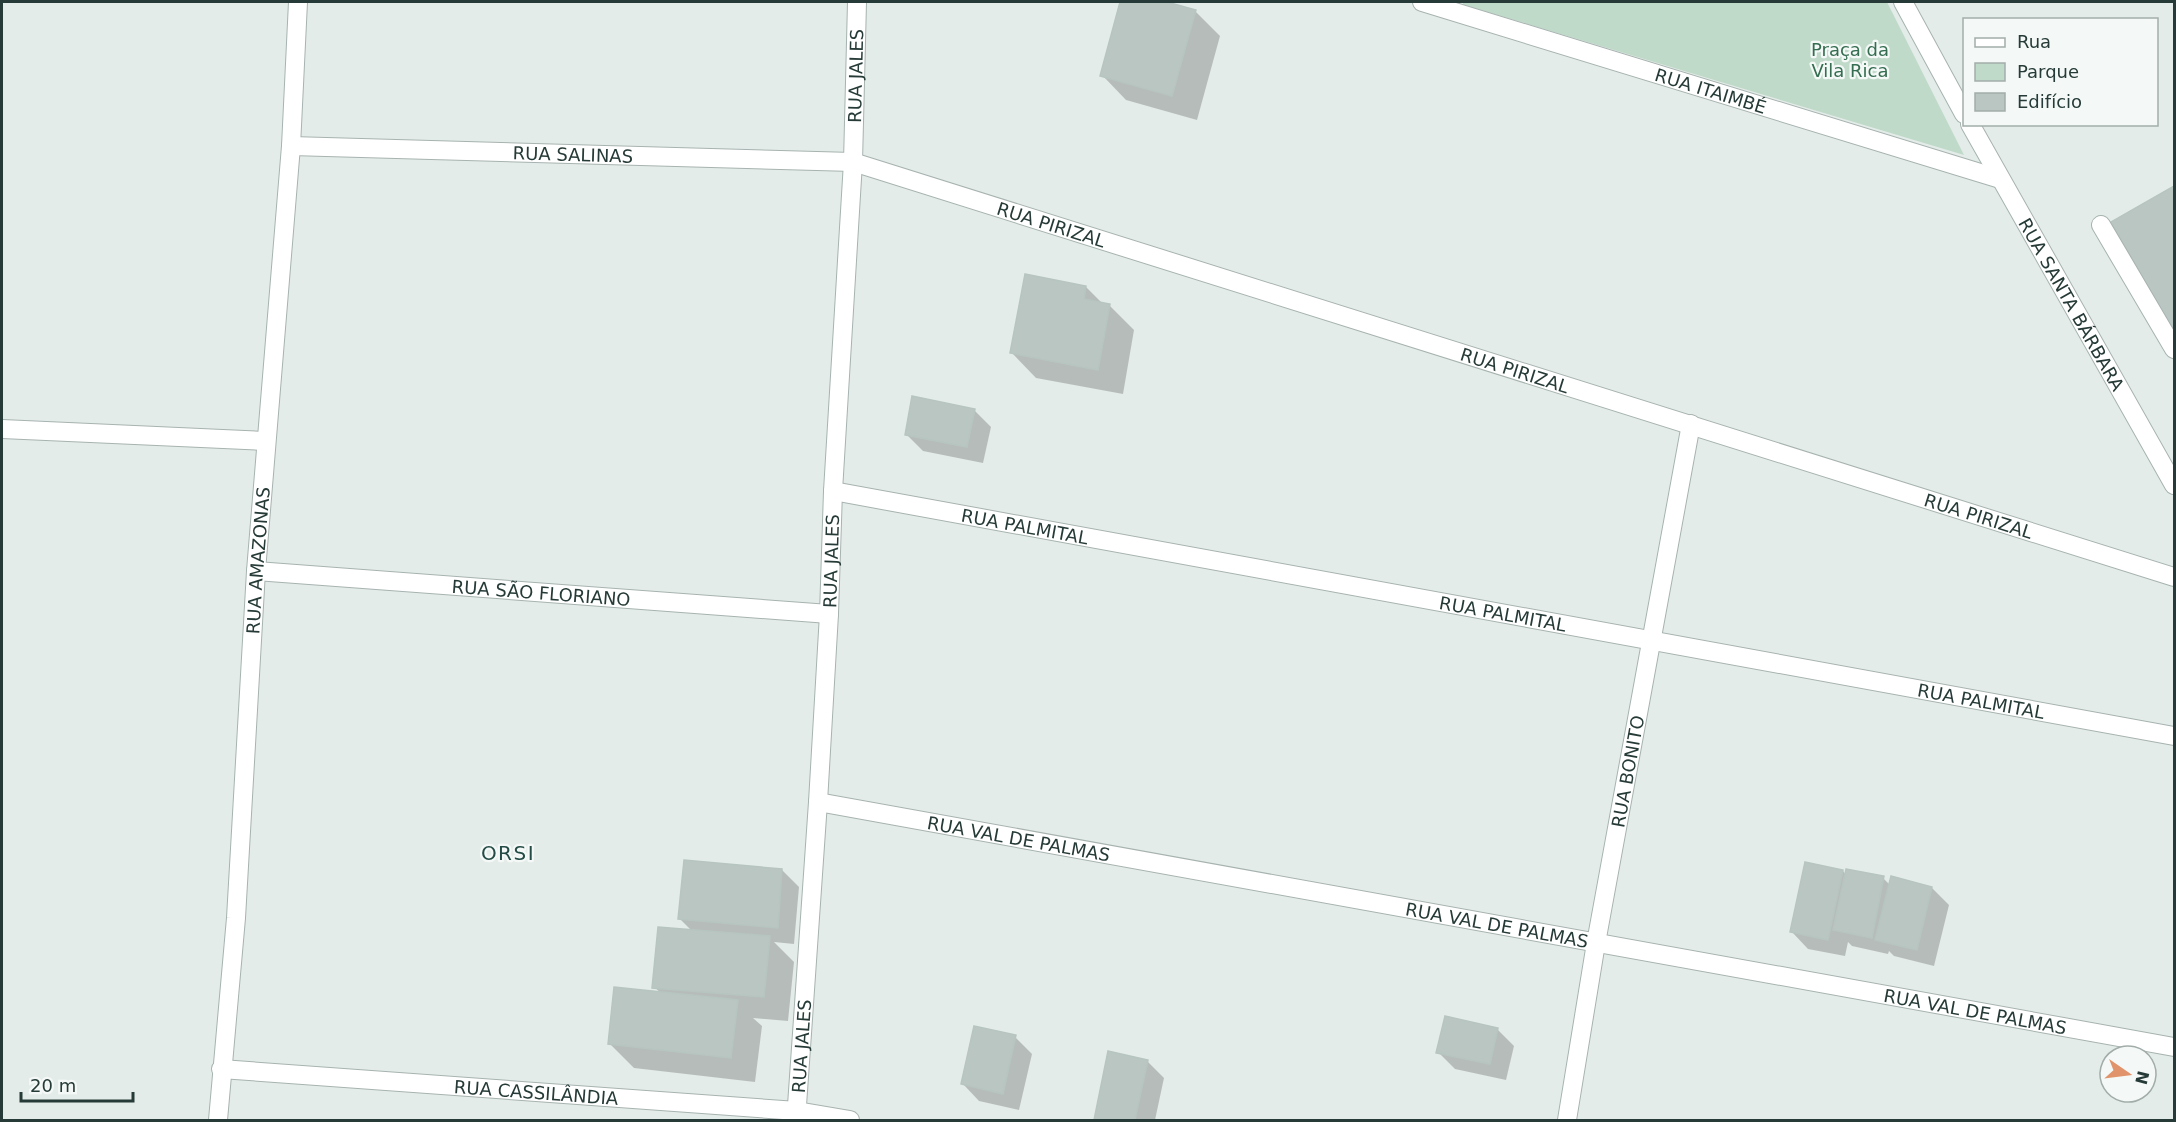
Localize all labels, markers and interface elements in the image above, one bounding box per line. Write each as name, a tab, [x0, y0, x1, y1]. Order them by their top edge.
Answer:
legend	[1963, 18, 2158, 126]
street label: RUA JALES	[843, 29, 867, 123]
text: Rua	[2017, 31, 2051, 52]
park label: Praça da Vila Rica	[1811, 39, 1889, 81]
text: Parque	[2017, 61, 2079, 82]
street label: RUA ITAIMBÉ	[1652, 63, 1769, 117]
text: Edifício	[2017, 91, 2082, 112]
street label: RUA SALINAS	[512, 142, 633, 166]
street label: RUA PIRIZAL	[994, 197, 1108, 251]
street label: RUA SANTA BÁRBARA	[2015, 214, 2129, 395]
street label: RUA PIRIZAL	[1458, 343, 1572, 397]
street label: RUA AMAZONAS	[242, 486, 273, 635]
street label: RUA PIRIZAL	[1922, 489, 2035, 542]
street label: RUA PALMITAL	[960, 504, 1090, 548]
street label: RUA JALES	[819, 514, 843, 608]
street label: RUA SÃO FLORIANO	[451, 575, 631, 610]
street label: RUA PALMITAL	[1438, 592, 1568, 635]
street label: RUA PALMITAL	[1916, 679, 2046, 723]
street label: RUA BONITO	[1607, 713, 1648, 829]
street label: RUA VAL DE PALMAS	[926, 811, 1112, 865]
district label: ORSI	[481, 841, 535, 865]
street label: RUA VAL DE PALMAS	[1404, 898, 1590, 951]
street label: RUA VAL DE PALMAS	[1882, 984, 2068, 1038]
street label: RUA JALES	[787, 999, 815, 1094]
north arrow	[2098, 1044, 2158, 1104]
scale bar	[21, 1065, 134, 1103]
text: N	[2131, 1069, 2153, 1086]
text: 20 m	[30, 1075, 76, 1096]
street label: RUA CASSILÂNDIA	[453, 1076, 620, 1108]

